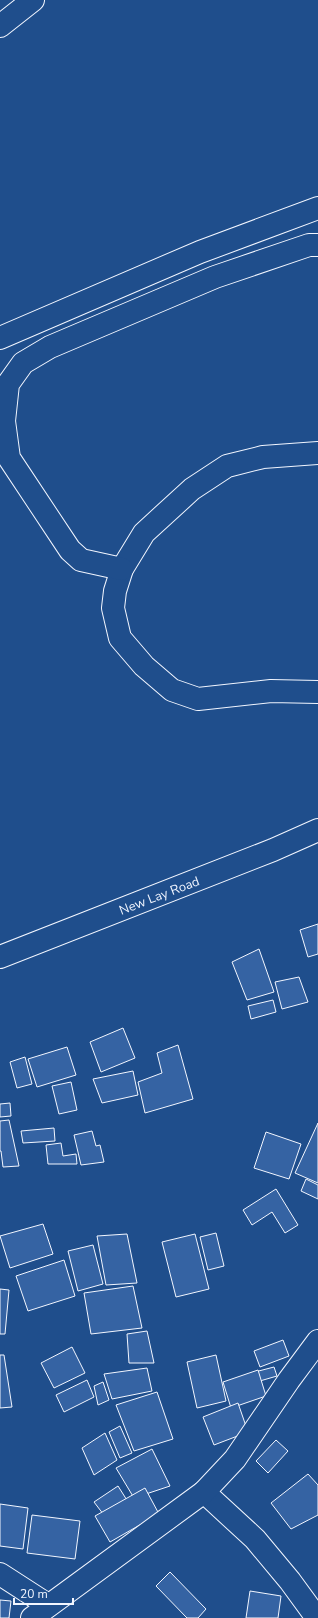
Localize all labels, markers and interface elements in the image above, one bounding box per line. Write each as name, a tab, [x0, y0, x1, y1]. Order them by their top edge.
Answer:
street label: New Lay Road	[117, 872, 202, 920]
scale bar	[14, 1580, 73, 1606]
text: 20 m	[20, 1586, 48, 1602]

